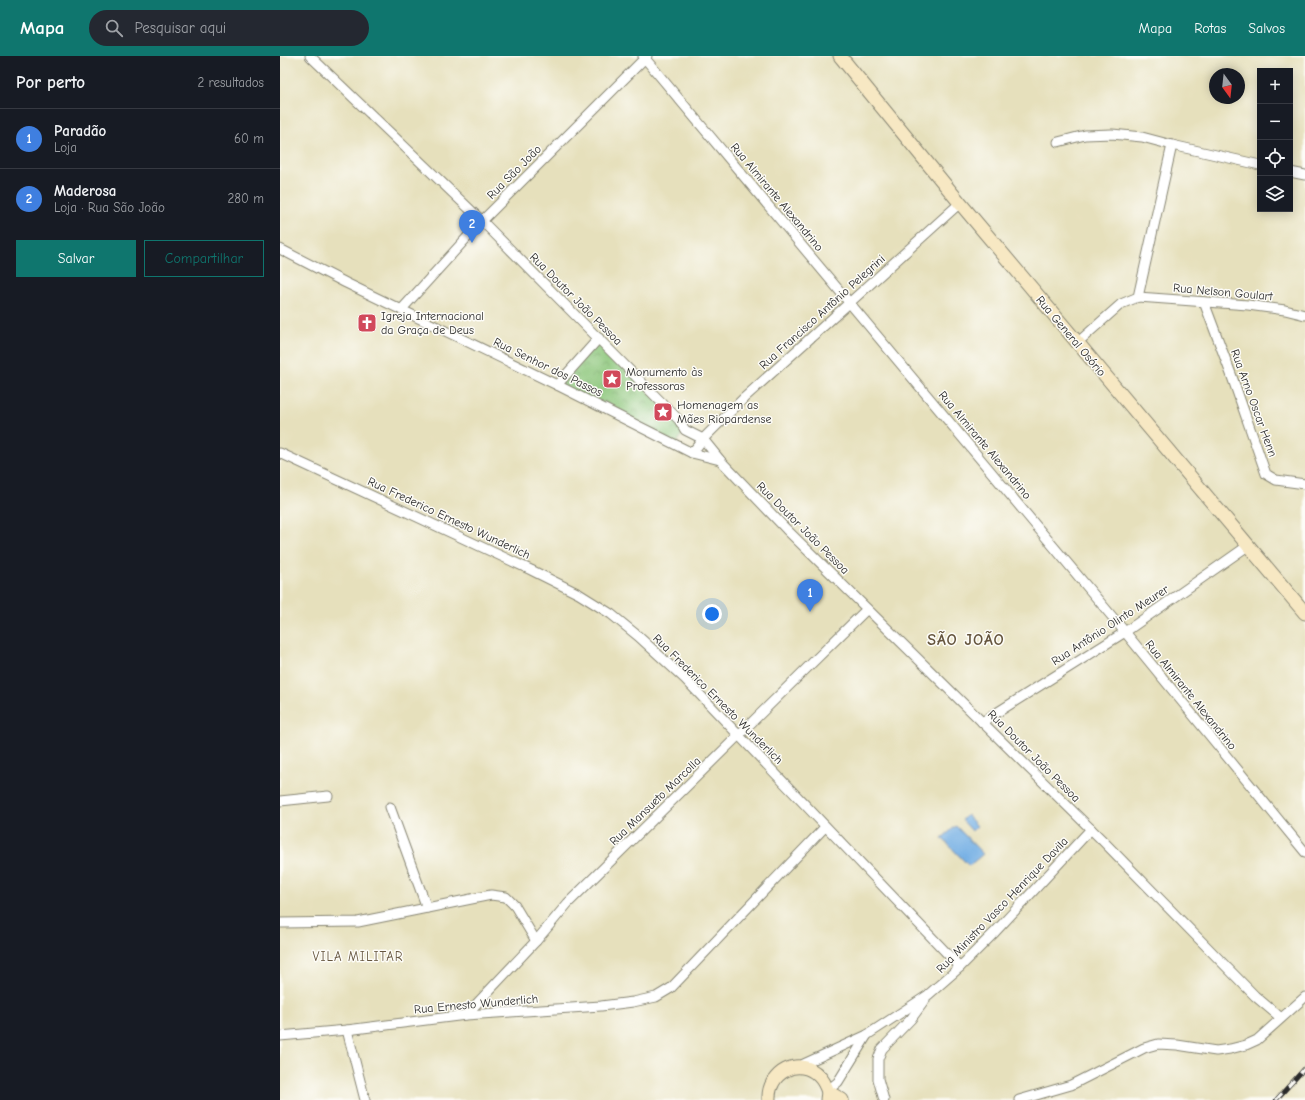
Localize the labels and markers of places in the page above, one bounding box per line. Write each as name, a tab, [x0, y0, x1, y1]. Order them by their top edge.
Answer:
pin: 2	[459, 210, 485, 243]
place label: Igreja Internacional da Graça de Deus	[381, 309, 484, 337]
church icon: Igreja Internacional da Graça de Deus	[356, 312, 378, 334]
place label: Monumento às Professoras	[626, 365, 702, 393]
place icon: Monumento às Professoras	[601, 368, 623, 390]
place label: Homenagem as Mães Riopardense	[677, 398, 771, 426]
place icon: Homenagem as Mães Riopardense	[652, 401, 674, 423]
pin: 1	[797, 579, 823, 612]

